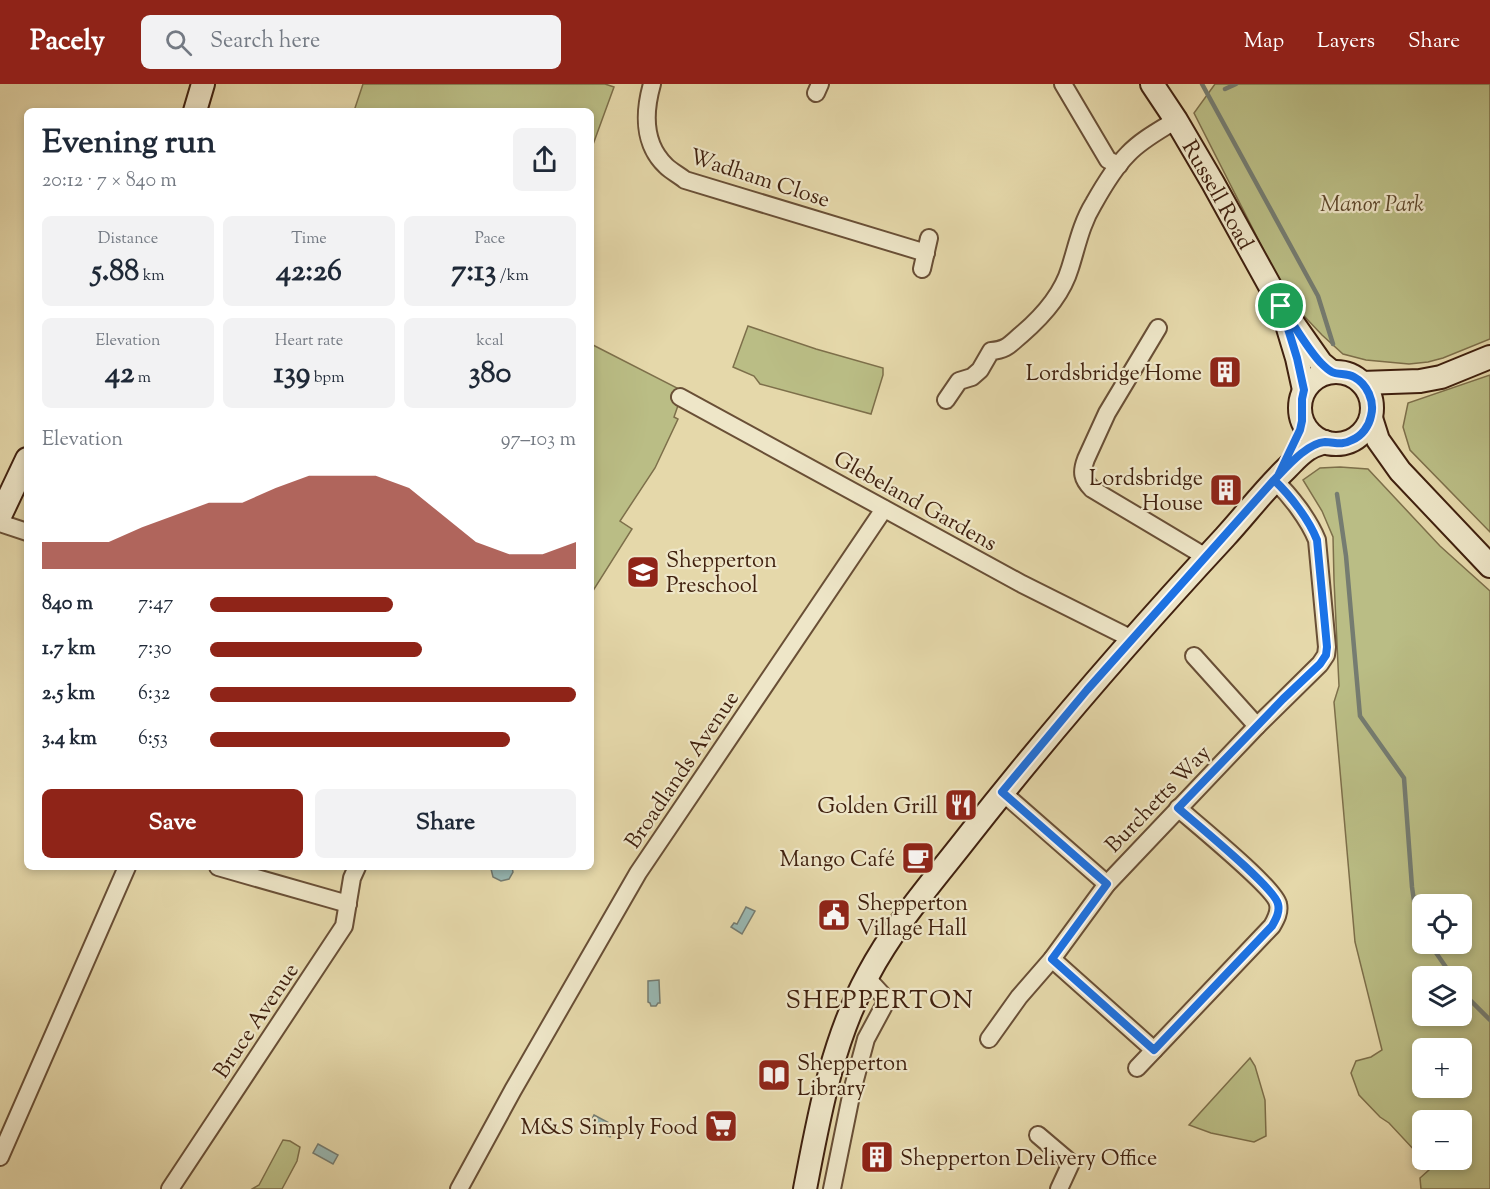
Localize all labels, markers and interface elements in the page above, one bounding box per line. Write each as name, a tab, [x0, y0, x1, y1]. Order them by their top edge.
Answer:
search box	[141, 15, 561, 69]
text: Pacely	[30, 22, 105, 62]
icon: search	[162, 26, 195, 59]
text: Search here	[210, 26, 320, 58]
text: Map	[1244, 27, 1284, 57]
text: Layers	[1317, 27, 1375, 57]
text: Share	[1408, 27, 1460, 57]
text: Evening run	[42, 120, 216, 168]
button: share	[513, 128, 576, 191]
street label: Russell Road	[1172, 135, 1260, 257]
street label: Wadham Close	[685, 142, 833, 218]
text: 20:12 · 7 × 840 m	[42, 167, 177, 196]
park label: Manor Park	[1320, 190, 1424, 222]
text: Distance	[98, 228, 158, 251]
text: Time	[291, 228, 327, 251]
text: Pace	[475, 228, 505, 251]
text: 5.88	[91, 251, 139, 294]
text: 42:26	[276, 251, 342, 294]
text: 7:13	[451, 251, 496, 294]
text: km	[139, 265, 165, 288]
text: /km	[496, 265, 529, 288]
pin	[1255, 280, 1306, 331]
icon: arrive	[1264, 289, 1297, 322]
text: Elevation	[96, 330, 160, 353]
text: Heart rate	[275, 330, 343, 353]
text: kcal	[476, 330, 504, 353]
text: 42	[105, 353, 134, 396]
text: 139	[274, 353, 310, 396]
text: 380	[469, 353, 512, 396]
building icon: Lordsbridge Home	[1207, 354, 1243, 390]
place label: Lordsbridge Home	[1026, 359, 1202, 391]
text: m	[134, 367, 151, 390]
text: bpm	[310, 367, 344, 390]
text: Elevation	[42, 426, 123, 455]
text: 97–103 m	[501, 426, 576, 455]
street label: Glebeland Gardens	[827, 444, 1002, 561]
place label: Lordsbridge House	[1089, 464, 1203, 521]
building icon: Lordsbridge House	[1208, 472, 1244, 508]
place label: Shepperton Preschool	[666, 546, 777, 603]
school or university icon: Shepperton Preschool	[625, 554, 661, 590]
text: 840 m	[42, 590, 93, 619]
text: 7:47	[138, 590, 173, 619]
text: 1.7 km	[42, 635, 96, 664]
text: 7:30	[138, 635, 172, 664]
text: 2.5 km	[42, 680, 95, 709]
text: 6:32	[138, 680, 170, 709]
street label: Broadlands Avenue	[619, 685, 748, 856]
text: 3.4 km	[42, 725, 97, 754]
text: 6:53	[138, 725, 168, 754]
street label: Burchetts Way	[1099, 739, 1219, 861]
restaurant icon: Golden Grill	[943, 787, 979, 823]
button: Save	[42, 789, 303, 858]
button: Share	[315, 789, 576, 858]
place label: Golden Grill	[817, 792, 938, 824]
cafe icon: Mango Café	[900, 840, 936, 876]
place label: Mango Café	[780, 845, 895, 877]
place label: Shepperton Village Hall	[857, 889, 968, 946]
map controls	[1412, 894, 1472, 1170]
button: locate	[1412, 894, 1472, 954]
public building icon: Shepperton Village Hall	[816, 897, 852, 933]
street label: Bruce Avenue	[207, 958, 308, 1086]
button: layers	[1412, 966, 1472, 1026]
district label: SHEPPERTON	[786, 983, 975, 1020]
button: +	[1412, 1038, 1472, 1098]
place label: Shepperton Library	[797, 1049, 908, 1106]
library icon: Shepperton Library	[756, 1057, 792, 1093]
supermarket icon: M&S Simply Food	[703, 1108, 739, 1144]
button: −	[1412, 1110, 1472, 1170]
place label: M&S Simply Food	[520, 1113, 698, 1145]
building icon: Shepperton Delivery Office	[859, 1139, 895, 1175]
place label: Shepperton Delivery Office	[900, 1144, 1157, 1176]

